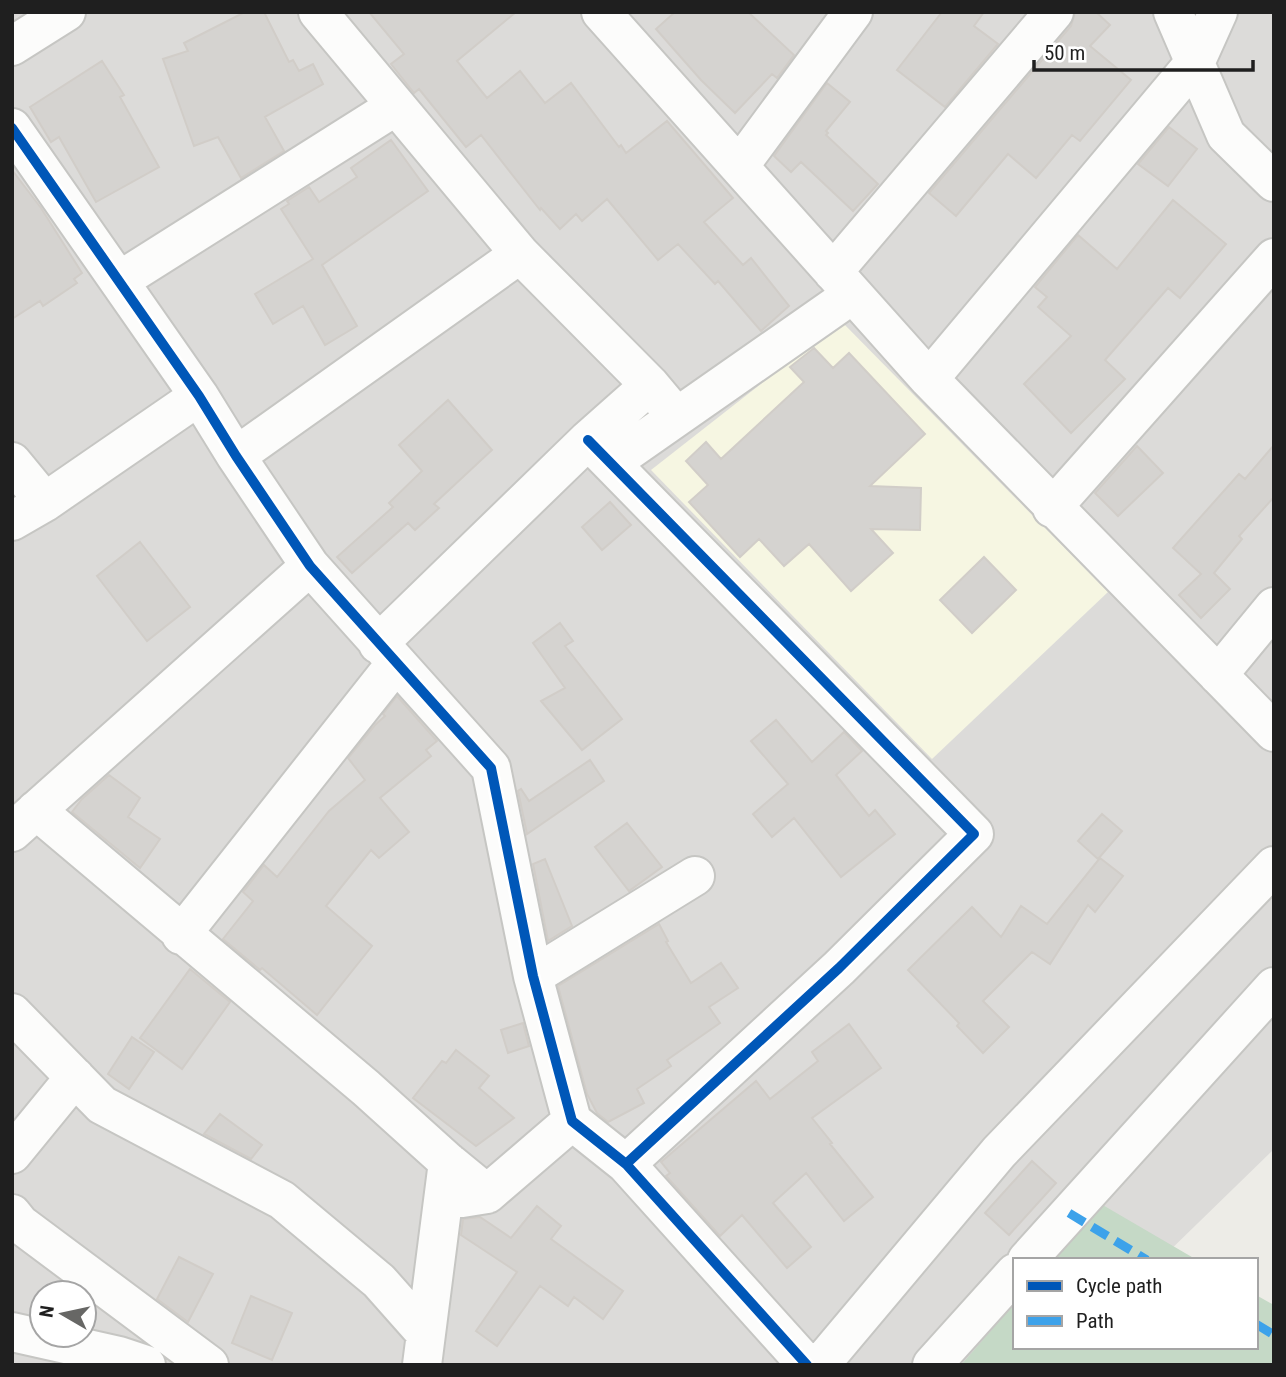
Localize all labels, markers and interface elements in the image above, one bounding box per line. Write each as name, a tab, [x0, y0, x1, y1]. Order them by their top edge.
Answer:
scale bar	[1034, 28, 1253, 72]
text: 50 m	[1044, 41, 1085, 65]
legend	[1013, 1258, 1258, 1349]
text: Cycle path	[1076, 1274, 1162, 1298]
north arrow	[28, 1279, 98, 1349]
text: N	[34, 1304, 59, 1319]
text: Path	[1076, 1309, 1114, 1333]

